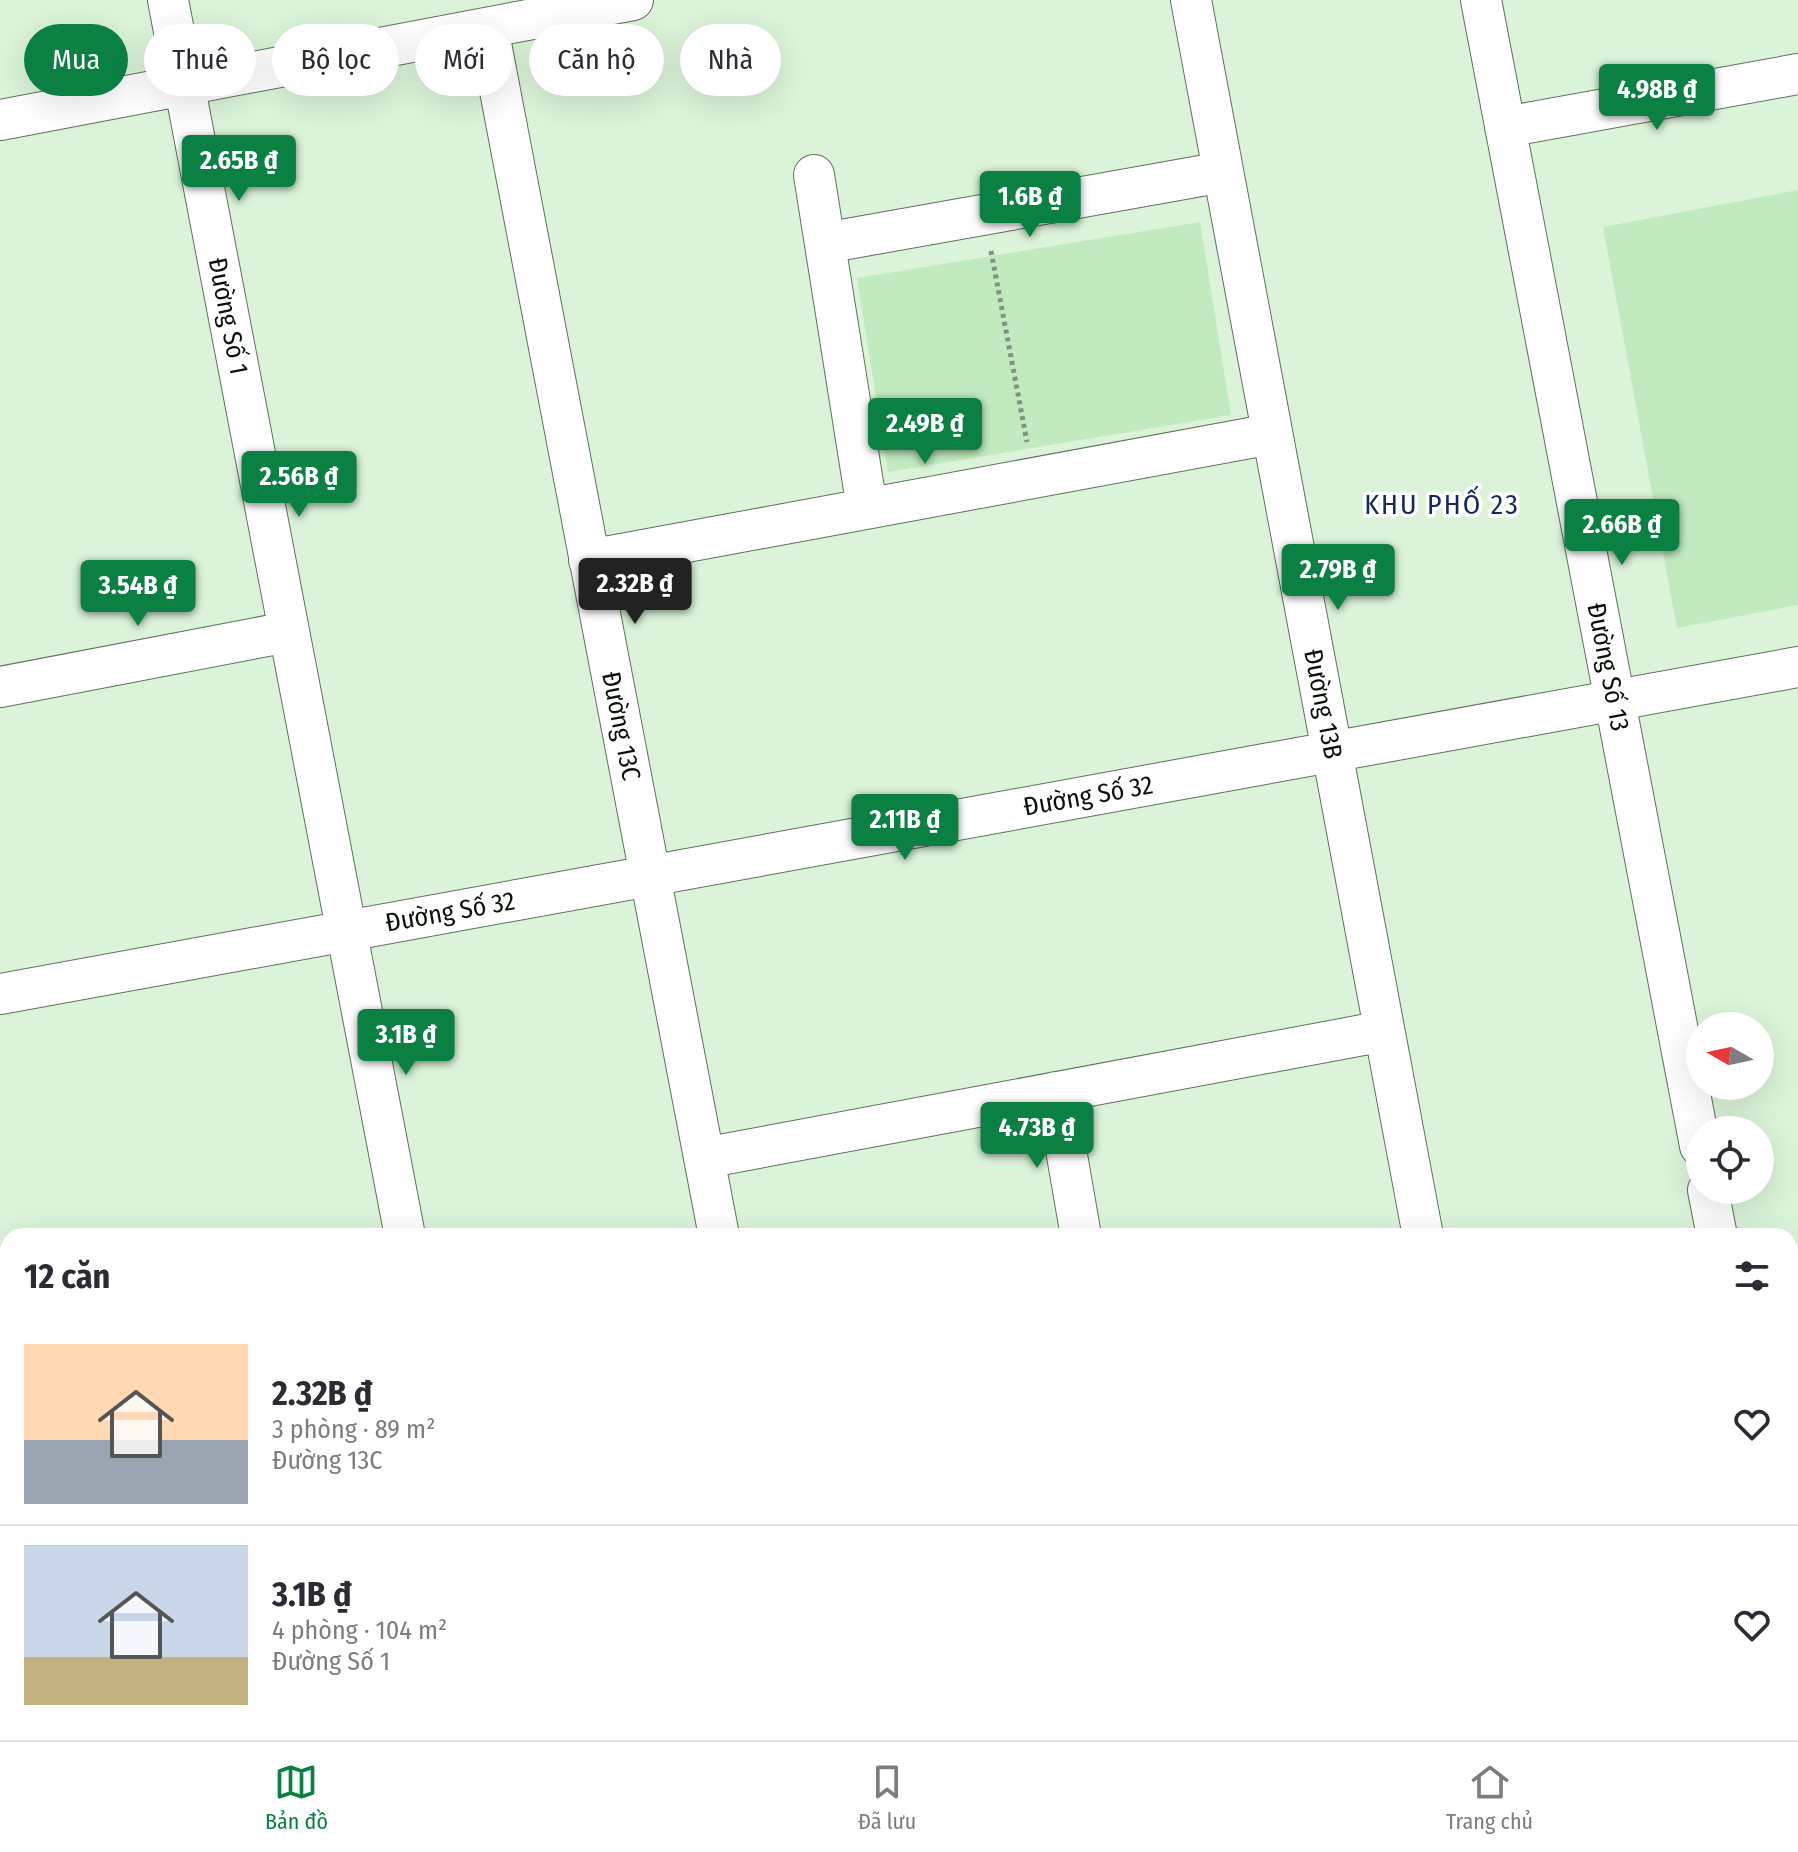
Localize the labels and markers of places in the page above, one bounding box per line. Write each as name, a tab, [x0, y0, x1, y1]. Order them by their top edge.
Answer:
pin: 4.98B ₫	[1583, 64, 1731, 132]
pin: 2.65B ₫	[165, 135, 313, 203]
pin: 1.6B ₫	[965, 171, 1095, 239]
pin: 2.49B ₫	[851, 398, 999, 466]
pin: 2.56B ₫	[225, 451, 373, 519]
pin: 2.66B ₫	[1548, 499, 1696, 567]
pin: 2.79B ₫	[1264, 544, 1412, 612]
pin: 2.32B ₫	[561, 558, 709, 626]
pin: 3.54B ₫	[64, 560, 212, 628]
pin: 2.11B ₫	[831, 794, 979, 862]
pin: 3.1B ₫	[341, 1009, 471, 1077]
pin: 4.73B ₫	[963, 1102, 1111, 1170]

